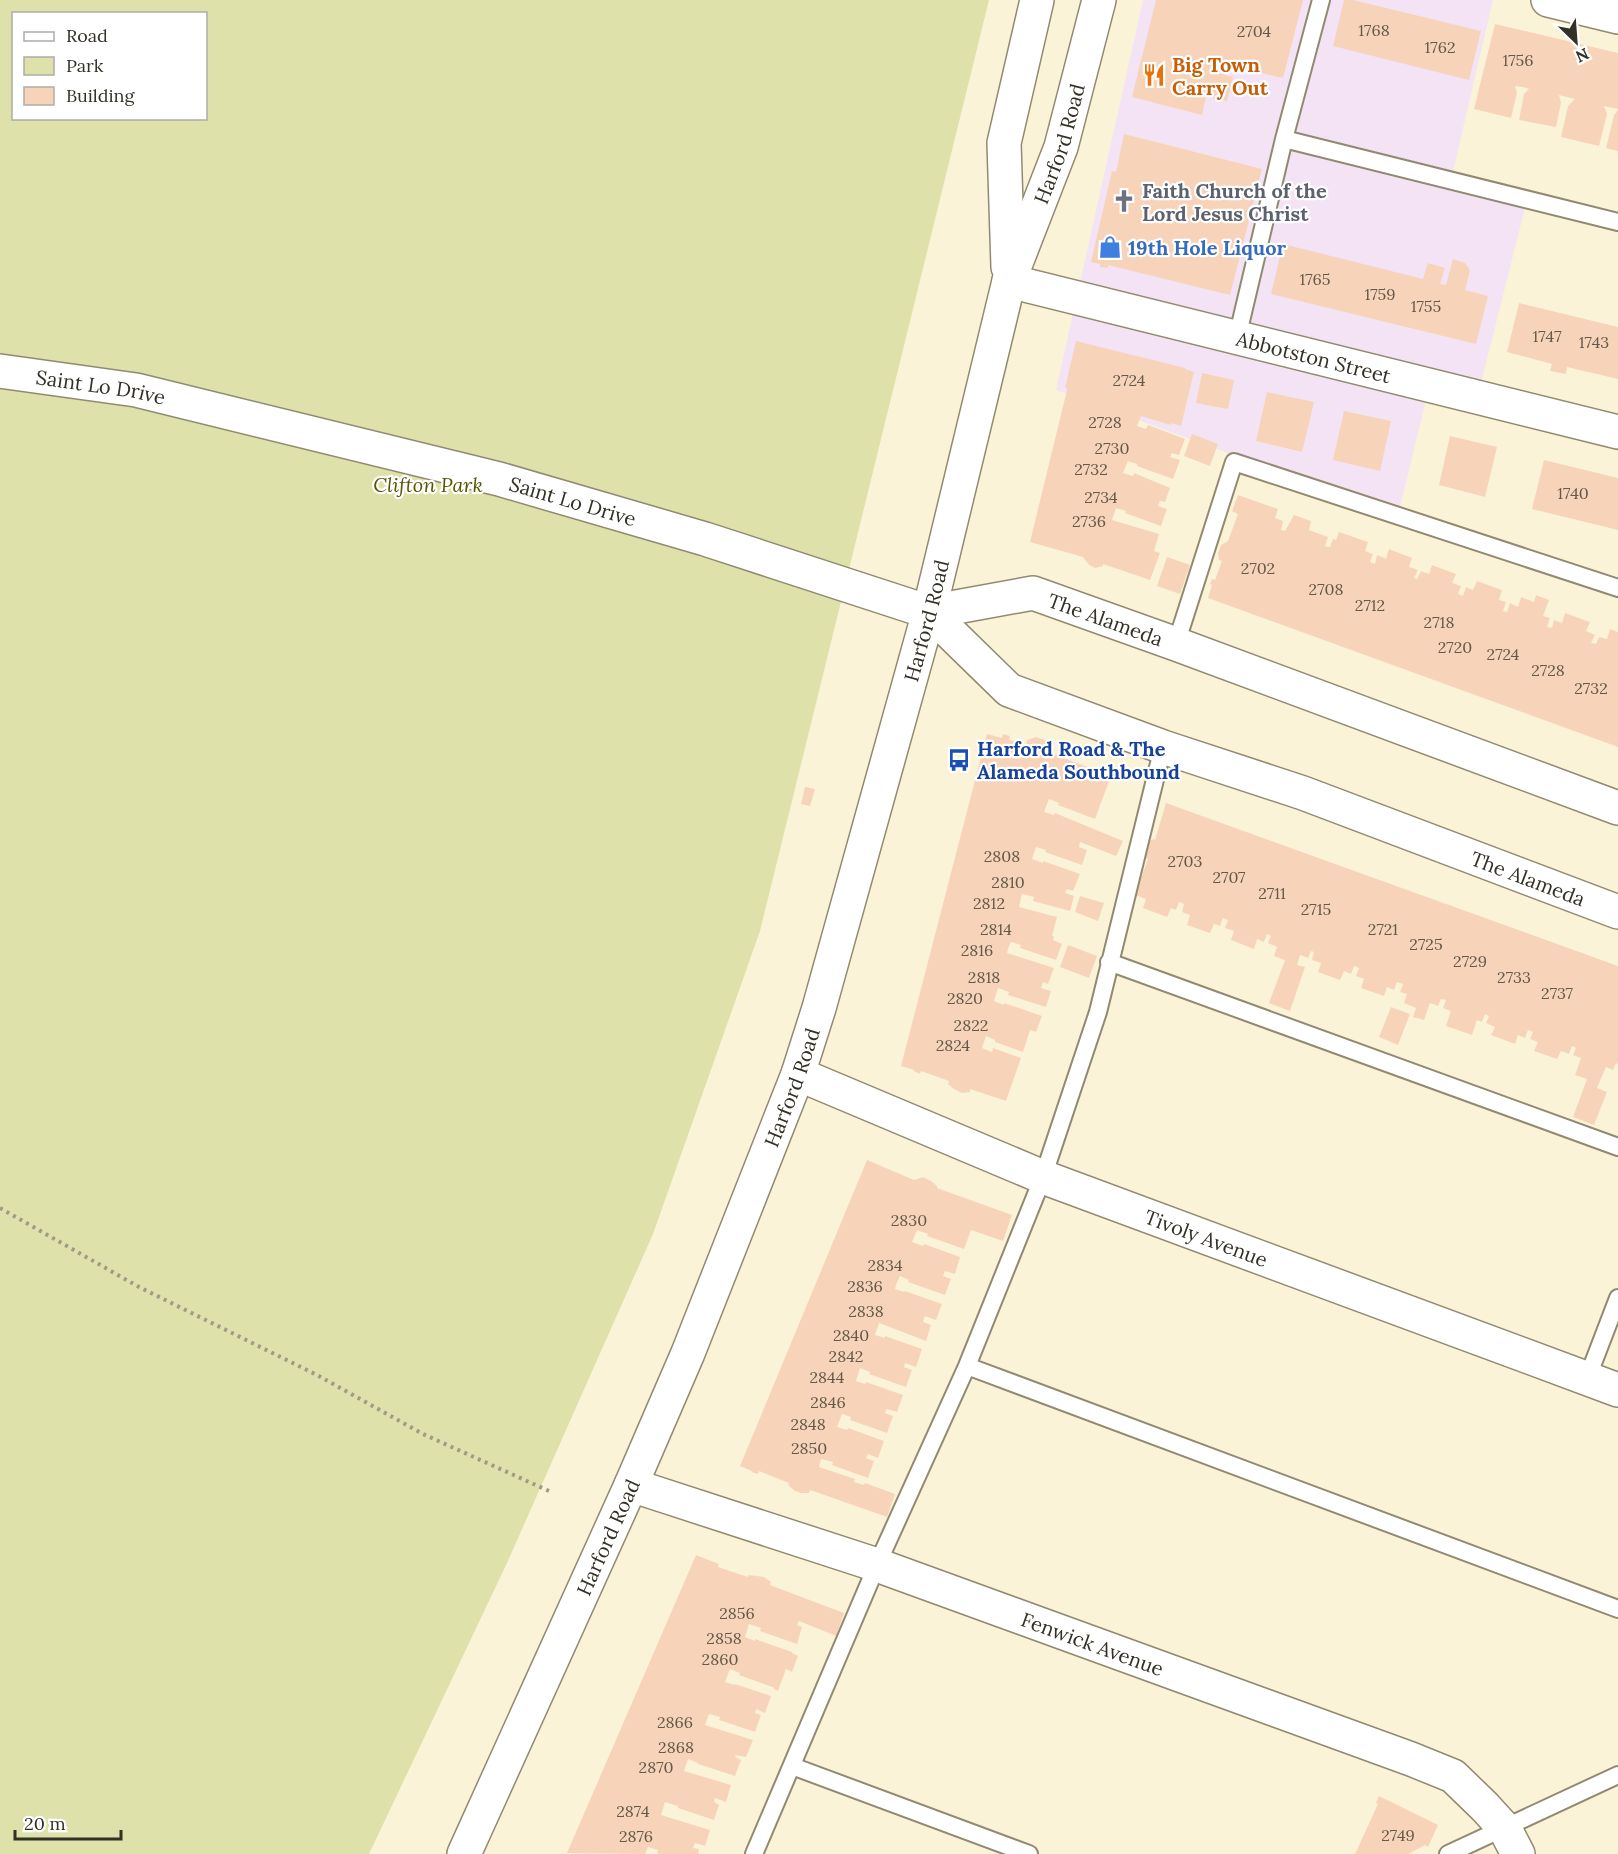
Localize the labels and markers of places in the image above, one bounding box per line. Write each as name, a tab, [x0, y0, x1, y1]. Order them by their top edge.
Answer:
place label: Big Town Carry Out	[1172, 52, 1269, 100]
restaurant icon: Big Town Carry Out	[1141, 62, 1167, 88]
place label: Faith Church of the Lord Jesus Christ	[1142, 178, 1327, 226]
church icon: Faith Church of the Lord Jesus Christ	[1111, 188, 1137, 214]
shop icon: 19th Hole Liquor	[1097, 234, 1123, 260]
place label: 19th Hole Liquor	[1128, 235, 1286, 260]
place label: Harford Road & The Alameda Southbound	[977, 736, 1180, 784]
bus stop icon: Harford Road & The Alameda Southbound	[946, 747, 972, 773]

